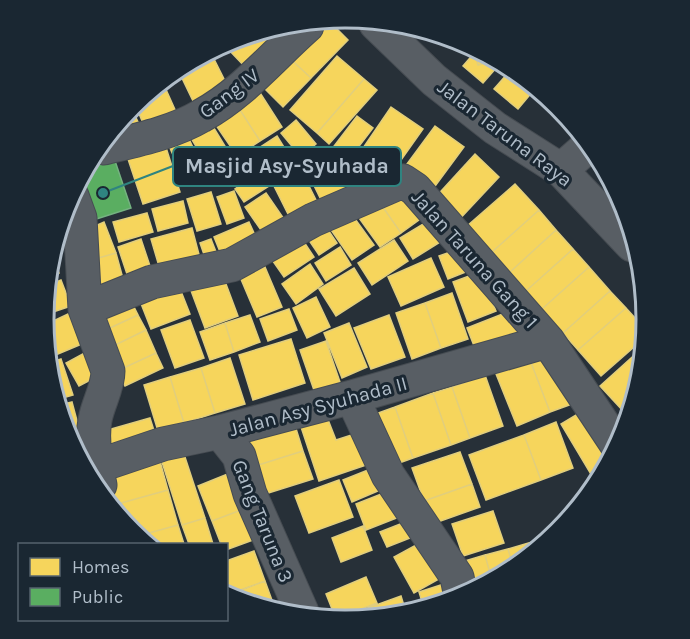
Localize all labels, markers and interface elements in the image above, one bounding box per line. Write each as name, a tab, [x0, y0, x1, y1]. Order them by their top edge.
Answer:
street label: Gang IV	[195, 63, 264, 123]
street label: Jalan Taruna Raya	[433, 75, 577, 191]
callout: Masjid Asy-Syuhada	[173, 147, 401, 186]
text: Masjid Asy-Syuhada	[185, 154, 389, 178]
street label: Jalan Taruna Gang 1	[407, 186, 543, 333]
street label: Jalan Asy Syuhada II	[226, 372, 410, 441]
street label: Gang Taruna 3	[227, 456, 298, 586]
legend	[18, 543, 228, 621]
text: Homes	[72, 556, 129, 578]
text: Public	[72, 586, 123, 608]

